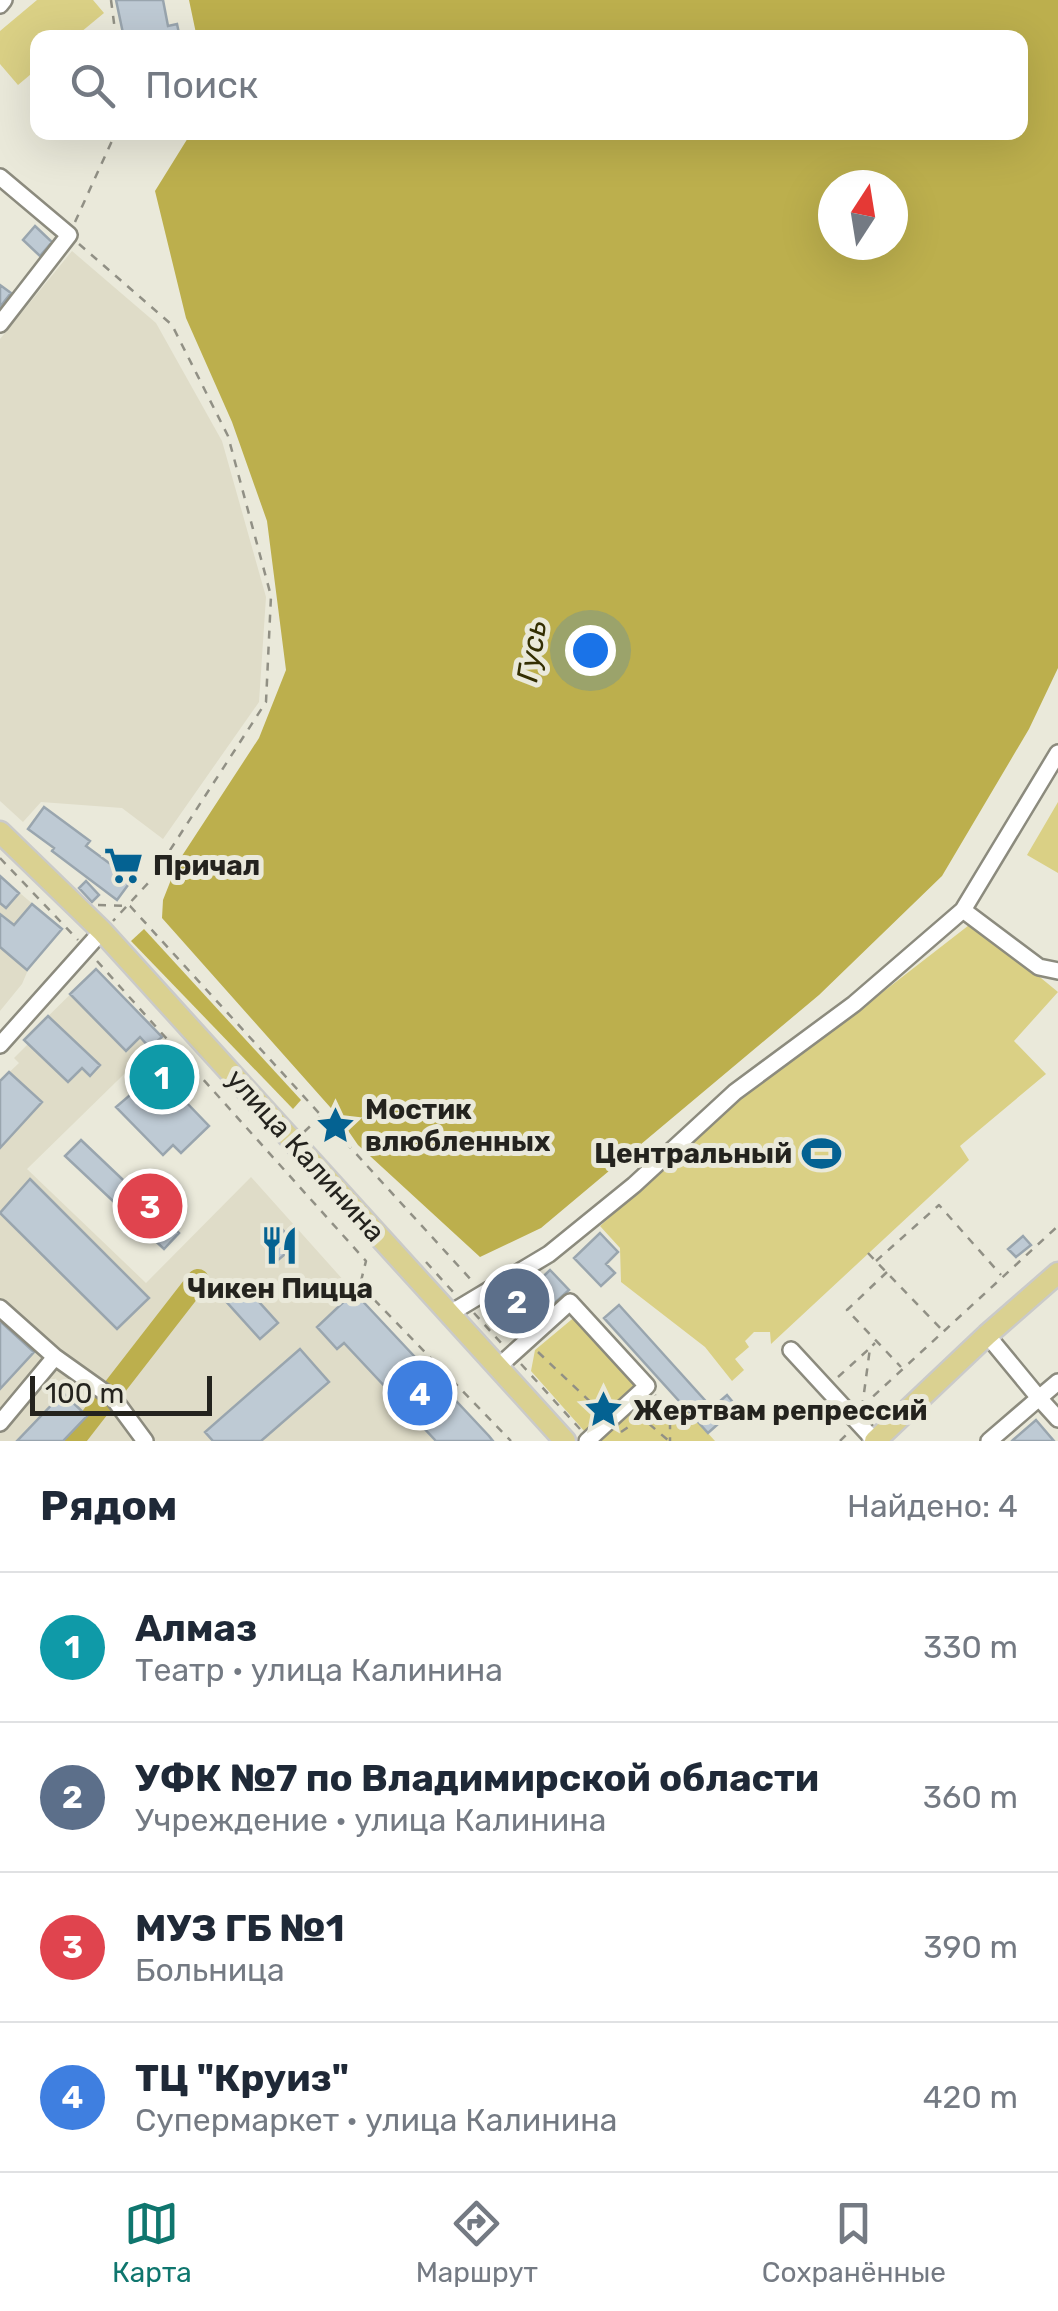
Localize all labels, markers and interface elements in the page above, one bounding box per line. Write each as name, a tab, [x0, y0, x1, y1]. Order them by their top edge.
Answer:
search box	[30, 30, 1028, 140]
icon: search	[65, 58, 120, 113]
text: Поиск	[145, 62, 258, 108]
north arrow	[818, 170, 908, 260]
water label: Гусь	[509, 618, 555, 684]
your location	[565, 625, 616, 676]
supermarket icon: Причал	[102, 844, 144, 886]
place label: Причал	[153, 849, 260, 882]
pin: 1	[130, 1040, 194, 1114]
street label: улица Калинина	[220, 1062, 392, 1248]
place label: Мостик влюбленных	[365, 1093, 551, 1158]
place icon: Мостик влюбленных	[314, 1104, 356, 1146]
sports icon: Центральный	[801, 1132, 843, 1174]
place label: Центральный	[594, 1137, 792, 1170]
pin: 3	[118, 1168, 182, 1244]
restaurant icon: Чикен Пицца	[259, 1224, 301, 1266]
pin: 2	[484, 1264, 550, 1338]
place label: Чикен Пицца	[187, 1272, 373, 1305]
pin: 4	[388, 1356, 452, 1430]
scale bar	[30, 1371, 212, 1416]
text: 100 m	[45, 1377, 124, 1410]
place icon: Жертвам репрессий	[582, 1389, 624, 1431]
place label: Жертвам репрессий	[633, 1394, 927, 1427]
text: Рядом	[40, 1481, 177, 1531]
text: Найдено: 4	[847, 1487, 1018, 1525]
text: Алмаз	[135, 1605, 257, 1651]
text: 1	[65, 1628, 80, 1666]
text: 330 m	[923, 1628, 1018, 1666]
text: Театр · улица Калинина	[135, 1651, 503, 1689]
text: УФК №7 по Владимирской области	[135, 1755, 819, 1801]
text: 2	[62, 1778, 83, 1816]
text: 360 m	[923, 1778, 1018, 1816]
text: Учреждение · улица Калинина	[135, 1801, 606, 1839]
text: МУЗ ГБ №1	[135, 1905, 345, 1951]
text: 3	[62, 1928, 83, 1966]
text: 390 m	[923, 1928, 1018, 1966]
text: Больница	[135, 1951, 285, 1989]
text: ТЦ "Круиз"	[135, 2055, 349, 2101]
text: 4	[62, 2078, 83, 2116]
text: 420 m	[923, 2078, 1018, 2116]
text: Супермаркет · улица Калинина	[135, 2101, 617, 2139]
tab: Карта	[112, 2196, 192, 2289]
tab: Маршрут	[416, 2196, 538, 2289]
tab: Сохранённые	[762, 2196, 946, 2289]

